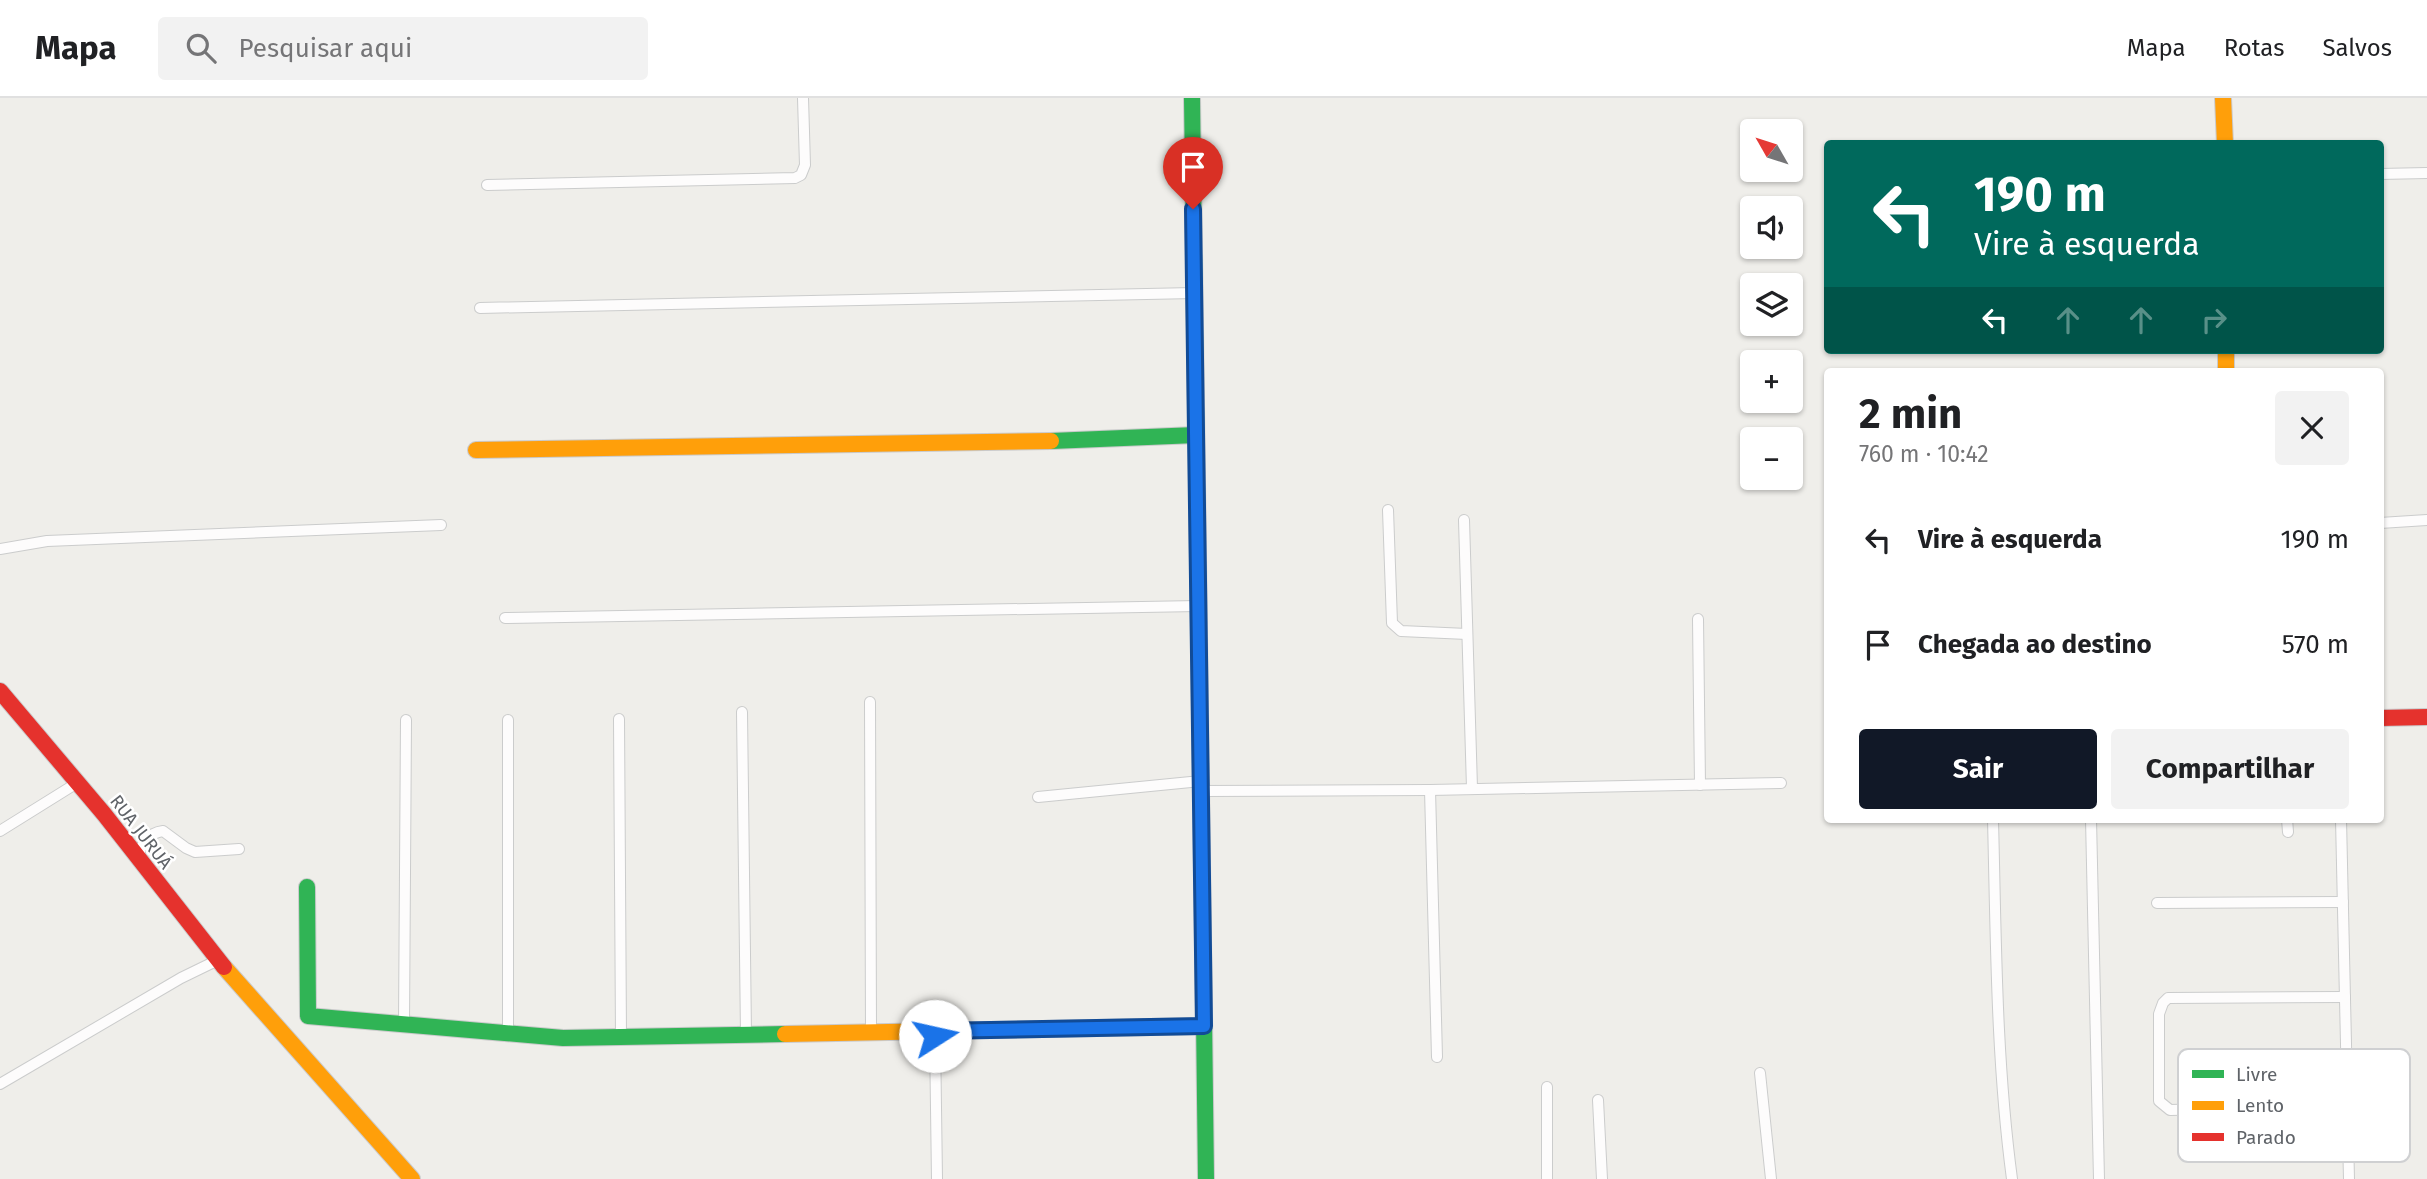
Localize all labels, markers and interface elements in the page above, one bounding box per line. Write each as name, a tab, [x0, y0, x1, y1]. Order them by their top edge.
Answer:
search box	[158, 17, 648, 80]
text: Mapa	[35, 28, 116, 68]
icon: search	[182, 29, 220, 67]
text: Pesquisar aqui	[238, 33, 412, 64]
text: Mapa	[2127, 34, 2186, 62]
text: Rotas	[2224, 34, 2284, 62]
text: Salvos	[2322, 34, 2392, 62]
north arrow	[1740, 119, 1802, 182]
map controls	[1740, 119, 1803, 490]
pin	[1163, 137, 1223, 209]
icon: arrive	[1174, 148, 1212, 186]
text: 190 m	[1974, 165, 2106, 224]
icon: left	[1859, 168, 1950, 259]
button: sound	[1740, 196, 1803, 259]
text: Vire à esquerda	[1974, 225, 2200, 263]
button: layers	[1740, 273, 1803, 336]
icon: left	[1976, 301, 2014, 339]
icon: ahead	[2049, 301, 2087, 339]
icon: ahead	[2122, 301, 2160, 339]
icon: right	[2195, 301, 2233, 339]
button: +	[1740, 350, 1803, 413]
text: 2 min	[1859, 389, 1962, 439]
button: close	[2275, 391, 2349, 465]
button: −	[1740, 427, 1803, 490]
text: 760 m · 10:42	[1859, 440, 1989, 468]
icon: left	[1859, 521, 1897, 559]
text: Vire à esquerda	[1918, 524, 2102, 555]
text: 190 m	[2280, 524, 2349, 555]
icon: arrive	[1859, 626, 1897, 664]
text: Chegada ao destino	[1918, 629, 2152, 660]
text: 570 m	[2282, 629, 2349, 660]
button: Sair	[1859, 729, 2097, 809]
button: Compartilhar	[2111, 729, 2349, 809]
street label: RUA JURUÁ	[105, 790, 178, 874]
position arrow	[898, 999, 972, 1073]
legend	[2178, 1049, 2410, 1162]
text: Livre	[2236, 1063, 2277, 1086]
text: Lento	[2236, 1094, 2284, 1117]
text: Parado	[2236, 1126, 2296, 1149]

